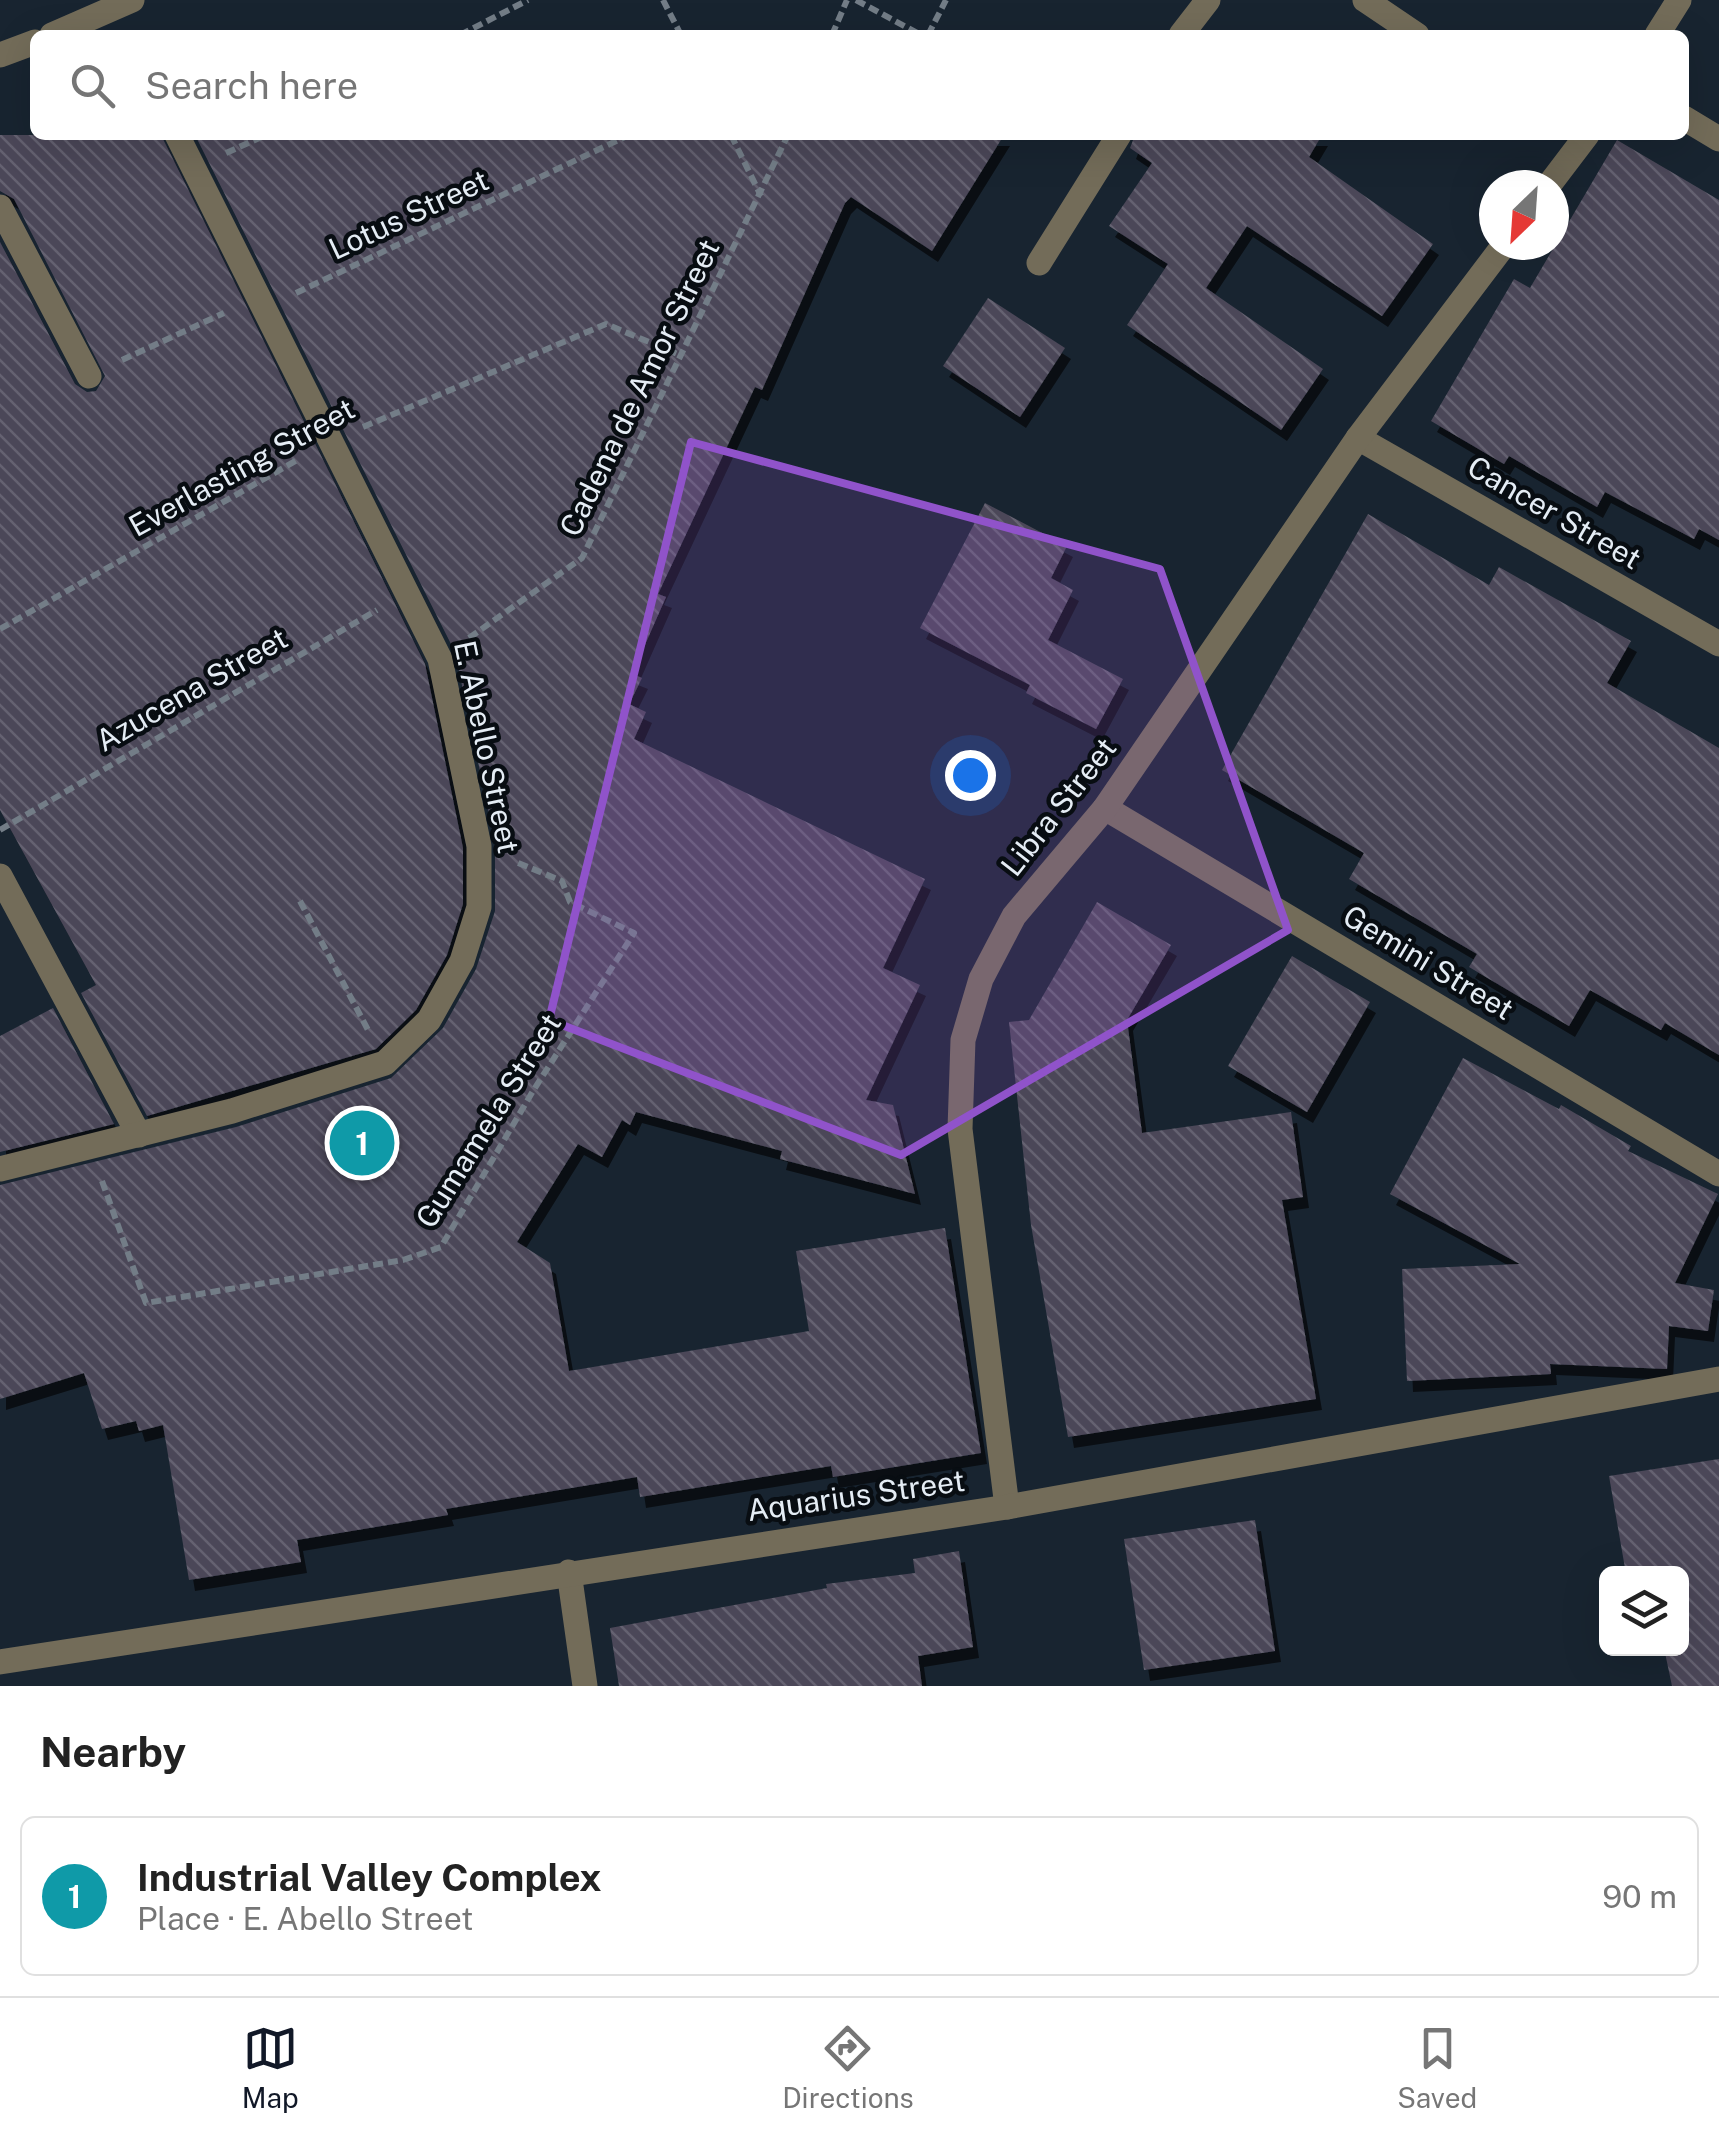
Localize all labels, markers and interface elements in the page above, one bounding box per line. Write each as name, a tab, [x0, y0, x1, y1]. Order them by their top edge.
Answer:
search box	[30, 30, 1689, 140]
icon: search	[65, 58, 120, 113]
text: Search here	[145, 63, 358, 108]
street label: Lotus Street	[323, 161, 494, 267]
north arrow	[1479, 170, 1569, 260]
street label: Cadena de Amor Street	[552, 233, 727, 542]
street label: Everlasting Street	[123, 390, 361, 544]
street label: Cancer Street	[1461, 448, 1648, 576]
street label: Azucena Street	[89, 620, 294, 759]
street label: E. Abello Street	[447, 637, 527, 856]
street label: Libra Street	[993, 730, 1123, 883]
your location	[945, 750, 996, 801]
street label: Gemini Street	[1337, 897, 1520, 1027]
street label: Gumamela Street	[408, 1007, 568, 1234]
pin: 1	[330, 1106, 394, 1180]
street label: Aquarius Street	[745, 1462, 967, 1528]
map controls	[1599, 1566, 1689, 1656]
button: layers	[1599, 1566, 1689, 1656]
text: Nearby	[40, 1727, 186, 1776]
text: Industrial Valley Complex	[137, 1855, 602, 1900]
text: 1	[68, 1878, 81, 1915]
text: 90 m	[1602, 1878, 1677, 1915]
text: Place · E. Abello Street	[137, 1900, 474, 1937]
tab: Map	[242, 2021, 299, 2114]
tab: Directions	[782, 2021, 914, 2114]
tab: Saved	[1397, 2021, 1477, 2114]

